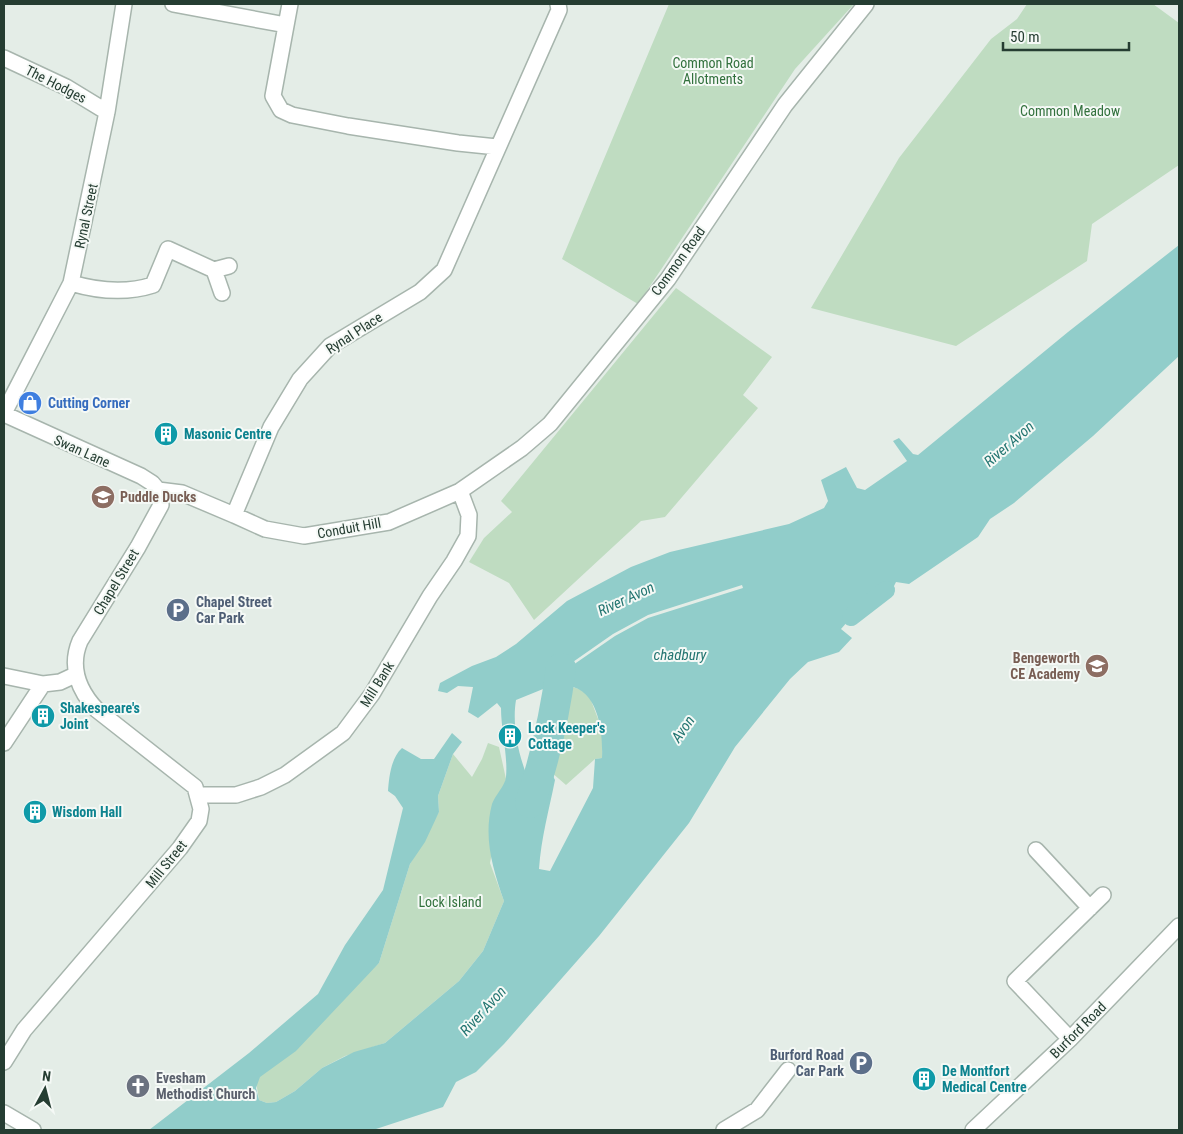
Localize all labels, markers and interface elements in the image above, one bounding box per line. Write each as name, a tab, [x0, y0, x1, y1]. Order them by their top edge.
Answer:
scale bar	[1003, 20, 1129, 52]
text: 50 m	[1010, 28, 1040, 46]
park label: Common Road Allotments	[672, 55, 754, 87]
street label: The Hodges	[23, 62, 89, 106]
park label: Common Meadow	[1020, 103, 1120, 119]
street label: Rynal Street	[71, 182, 101, 250]
street label: Common Road	[648, 223, 708, 299]
street label: Rynal Place	[323, 309, 386, 357]
shop icon: Cutting Corner	[17, 390, 43, 416]
place label: Cutting Corner	[48, 395, 130, 411]
water label: River Avon	[980, 417, 1038, 471]
building icon: Masonic Centre	[153, 421, 179, 447]
place label: Masonic Centre	[184, 426, 272, 442]
street label: Swan Lane	[51, 432, 113, 471]
school or university icon: Puddle Ducks	[90, 484, 116, 510]
place label: Puddle Ducks	[120, 489, 196, 505]
street label: Conduit Hill	[316, 515, 382, 541]
street label: Chapel Street	[90, 546, 142, 618]
water label: River Avon	[595, 578, 657, 620]
place label: Chapel Street Car Park	[196, 594, 272, 626]
parking icon: Chapel Street Car Park	[165, 597, 191, 623]
water label: chadbury	[654, 646, 707, 664]
place label: Bengeworth CE Academy	[1010, 650, 1081, 682]
school or university icon: Bengeworth CE Academy	[1084, 653, 1110, 679]
street label: Mill Bank	[357, 658, 398, 710]
place label: Shakespeare's Joint	[60, 700, 140, 732]
building icon: Shakespeare's Joint	[30, 703, 56, 729]
water label: Avon	[667, 712, 699, 747]
place label: Lock Keeper's Cottage	[528, 720, 605, 752]
building icon: Lock Keeper's Cottage	[497, 723, 523, 749]
building icon: Wisdom Hall	[22, 799, 48, 825]
place label: Wisdom Hall	[52, 804, 122, 820]
street label: Mill Street	[142, 837, 190, 891]
park label: Lock Island	[418, 894, 482, 910]
water label: River Avon	[456, 983, 510, 1039]
street label: Burford Road	[1047, 999, 1109, 1061]
place label: Burford Road Car Park	[770, 1047, 844, 1079]
parking icon: Burford Road Car Park	[848, 1050, 874, 1076]
place label: De Montfort Medical Centre	[942, 1063, 1027, 1095]
north arrow	[20, 1064, 70, 1114]
building icon: De Montfort Medical Centre	[911, 1066, 937, 1092]
text: N	[41, 1068, 52, 1085]
place label: Evesham Methodist Church	[156, 1070, 256, 1102]
church icon: Evesham Methodist Church	[125, 1073, 151, 1099]

